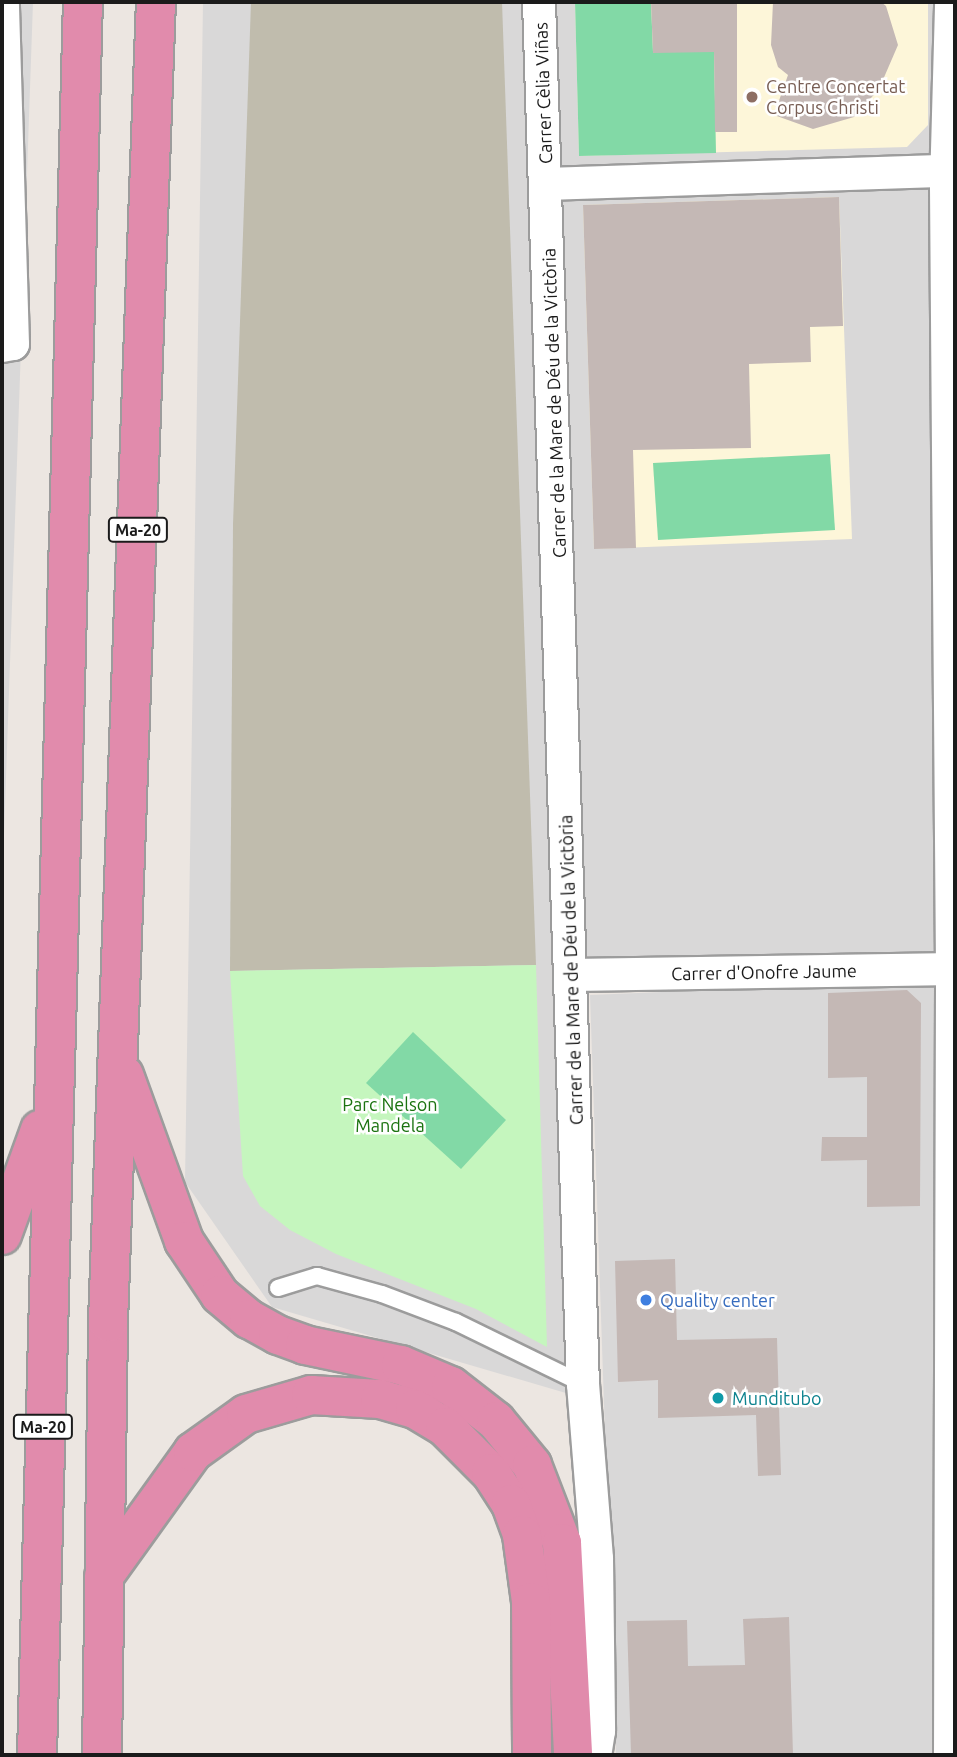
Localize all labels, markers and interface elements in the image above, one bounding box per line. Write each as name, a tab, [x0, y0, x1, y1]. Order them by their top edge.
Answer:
street label: Carrer Cèlia Viñas	[530, 22, 556, 164]
place label: Centre Concertat Corpus Christi	[766, 76, 905, 119]
marker: Centre Concertat Corpus Christi	[744, 89, 760, 105]
street label: Carrer de la Mare de Déu de la Victòria	[538, 248, 570, 558]
road number: Ma-20	[106, 517, 170, 542]
street label: Carrer de la Mare de Déu de la Victòria	[555, 815, 587, 1125]
street label: Carrer d'Onofre Jaume	[671, 960, 857, 984]
park label: Parc Nelson Mandela	[342, 1094, 438, 1136]
place label: Quality center	[660, 1289, 775, 1311]
marker: Quality center	[638, 1292, 654, 1308]
place label: Munditubo	[732, 1387, 822, 1409]
marker: Munditubo	[710, 1390, 726, 1406]
road number: Ma-20	[12, 1414, 74, 1440]

